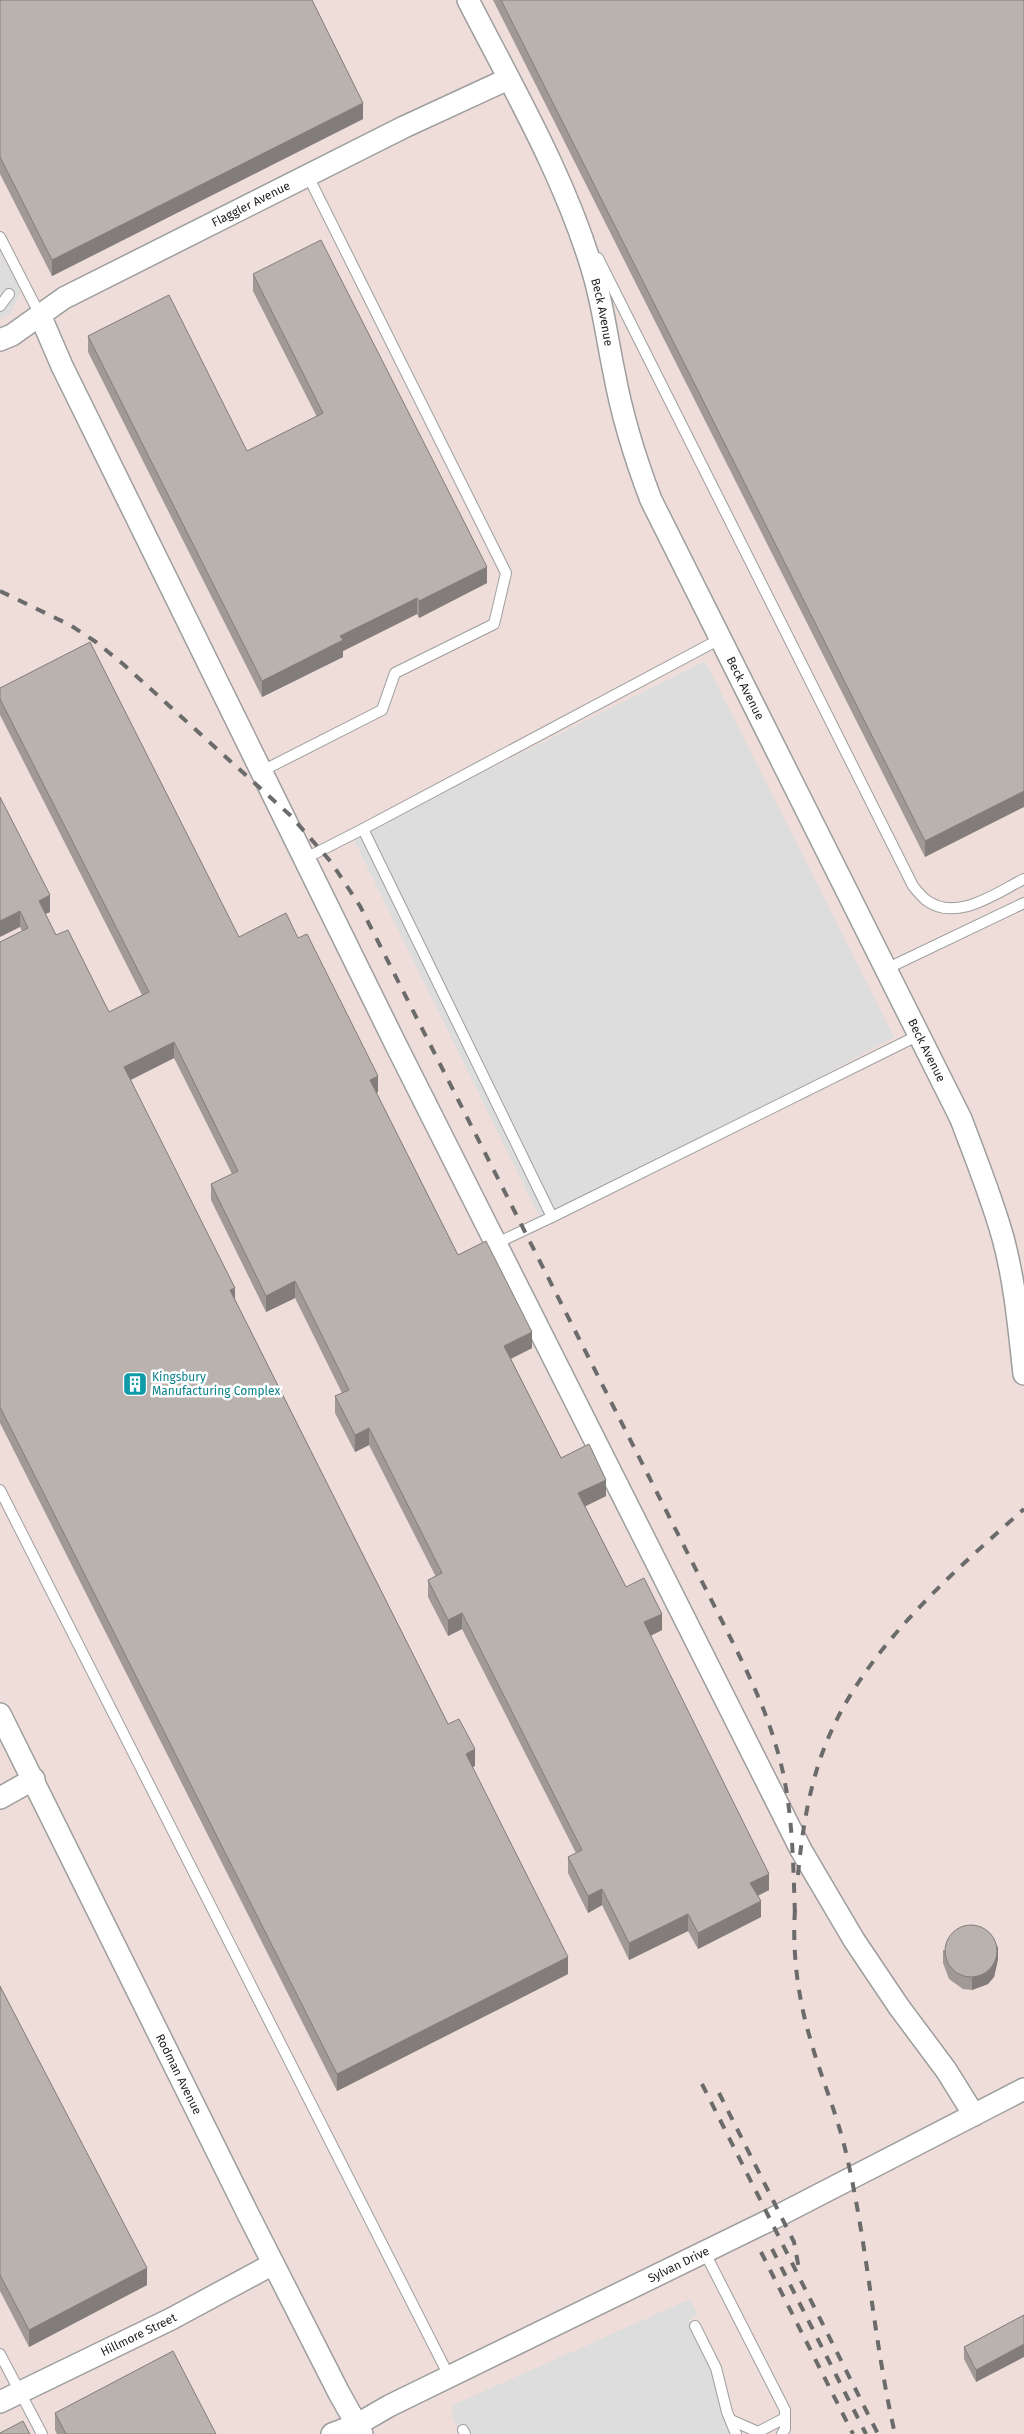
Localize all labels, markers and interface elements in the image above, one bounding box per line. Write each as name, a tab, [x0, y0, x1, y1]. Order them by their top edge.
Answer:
street label: Flaggler Avenue	[209, 178, 292, 230]
street label: Beck Avenue	[588, 277, 616, 347]
street label: Beck Avenue	[724, 654, 767, 722]
street label: Beck Avenue	[905, 1016, 948, 1084]
place label: Kingsbury Manufacturing Complex	[152, 1370, 280, 1398]
building icon: Kingsbury Manufacturing Complex	[122, 1371, 148, 1397]
street label: Rodman Avenue	[153, 2032, 205, 2117]
street label: Sylvan Drive	[646, 2244, 712, 2285]
street label: Hillmore Street	[98, 2310, 179, 2359]

